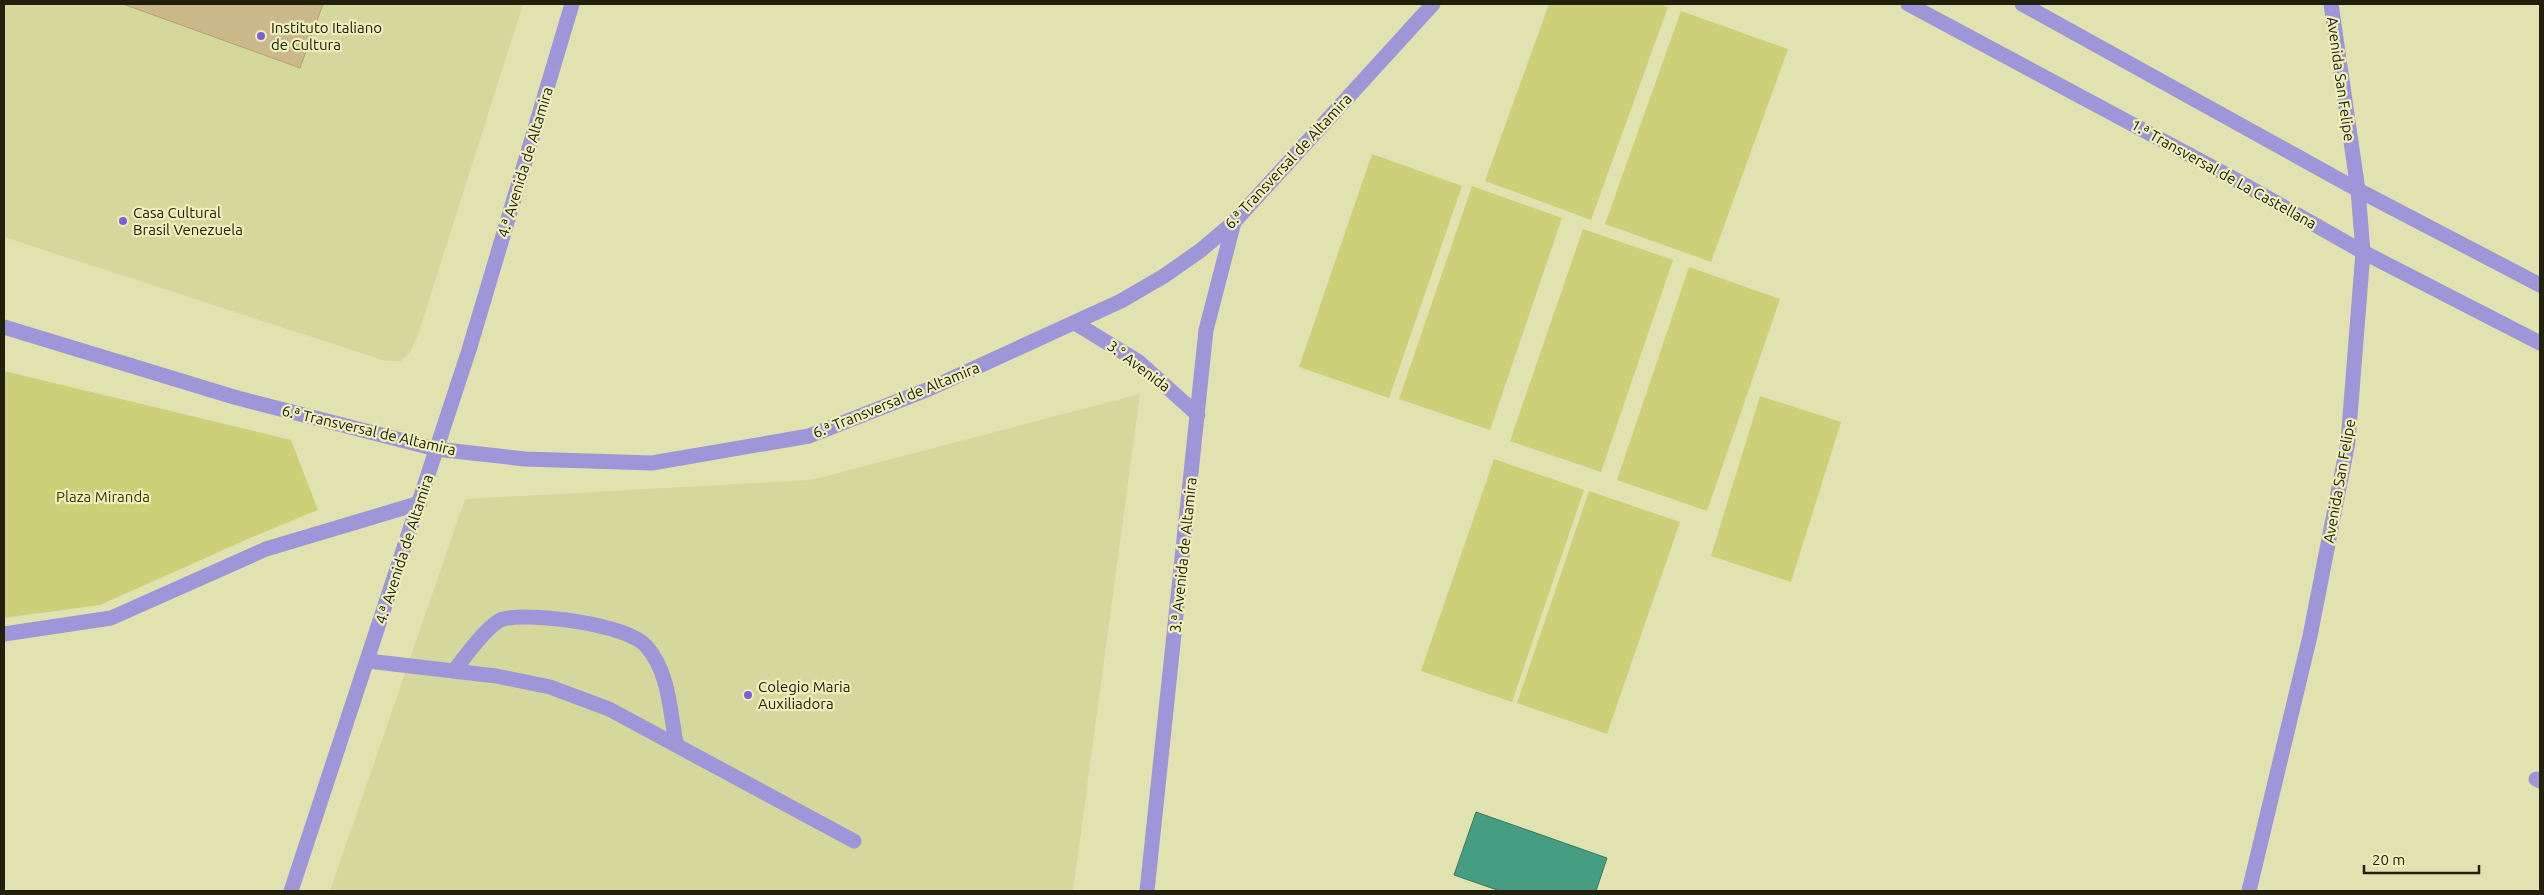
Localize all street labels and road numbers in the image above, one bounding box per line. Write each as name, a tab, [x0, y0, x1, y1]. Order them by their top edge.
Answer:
street label: Avenida San Felipe	[2324, 16, 2358, 142]
street label: 4.ª Avenida de Altamira	[494, 85, 556, 239]
street label: 6.ª Transversal de Altamira	[1221, 90, 1355, 232]
street label: 1.ª Transversal de La Castellana	[2128, 116, 2320, 232]
street label: 3.° Avenida	[1104, 337, 1174, 395]
street label: 6.ª Transversal de Altamira	[810, 359, 982, 441]
street label: 6.ª Transversal de Altamira	[280, 402, 458, 458]
street label: Avenida San Felipe	[2320, 418, 2358, 544]
street label: 4.ª Avenida de Altamira	[372, 472, 436, 626]
street label: 3.ª Avenida de Altamira	[1166, 476, 1200, 634]

